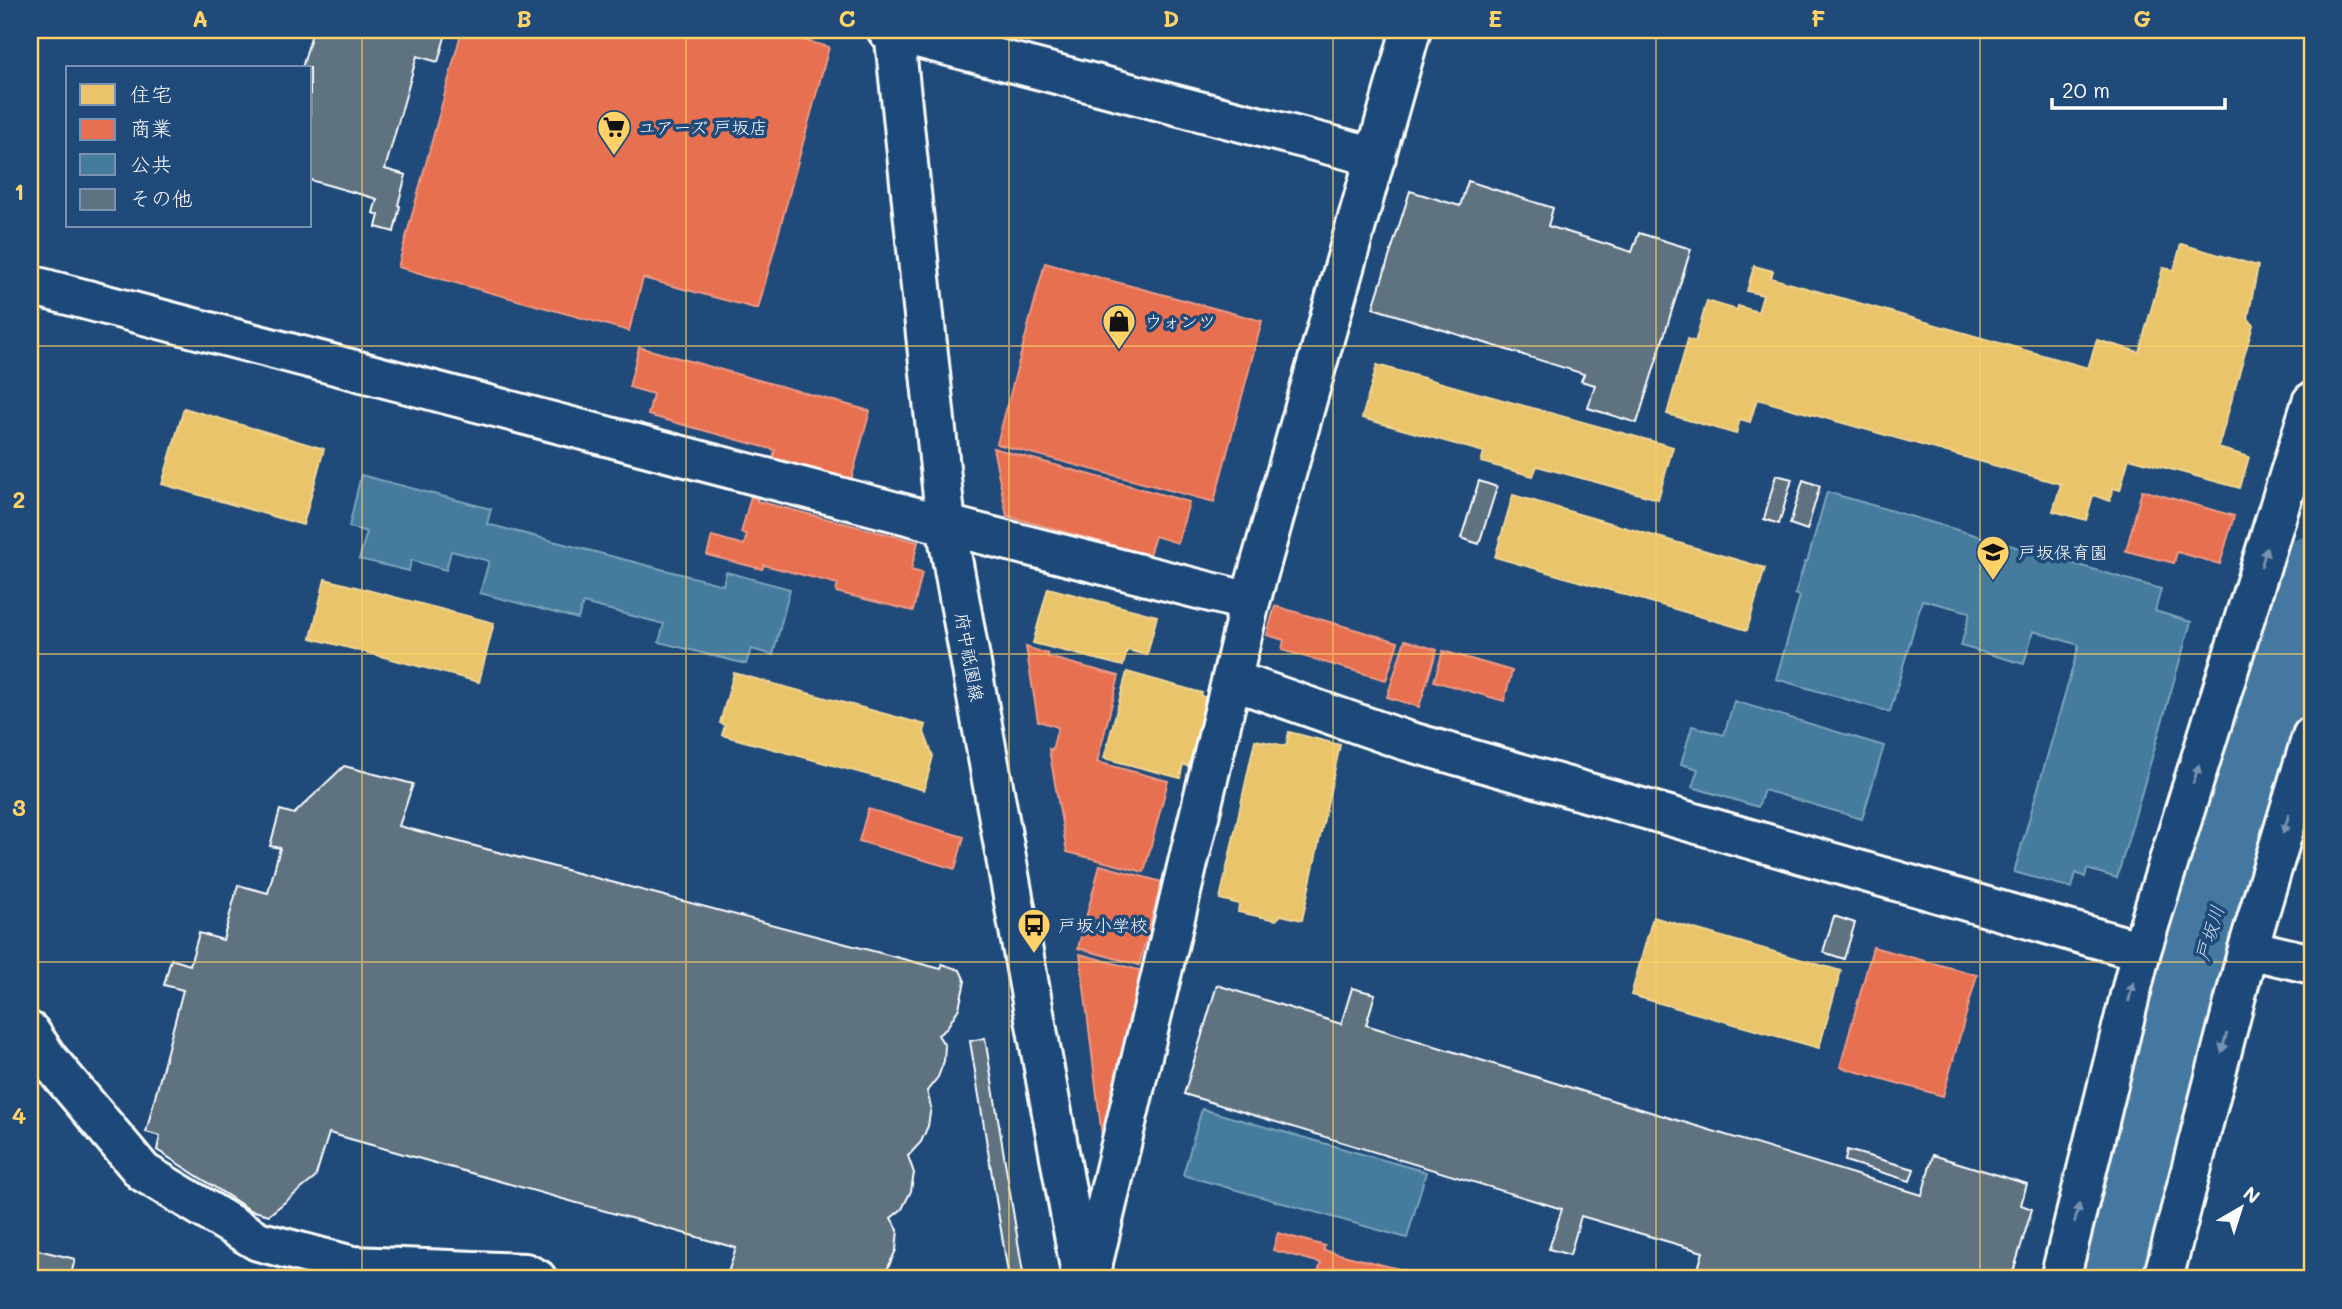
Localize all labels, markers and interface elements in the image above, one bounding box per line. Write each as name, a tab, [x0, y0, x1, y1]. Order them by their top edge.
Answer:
text: A	[192, 3, 208, 33]
text: B	[516, 3, 532, 33]
text: C	[838, 3, 856, 33]
text: D	[1163, 3, 1179, 33]
text: E	[1488, 3, 1502, 33]
text: F	[1811, 3, 1825, 33]
text: G	[2133, 3, 2151, 33]
legend	[66, 66, 312, 228]
scale bar	[2052, 66, 2225, 110]
text: 20 m	[2062, 76, 2110, 103]
text: 住宅	[130, 80, 172, 107]
supermarket icon: ユアーズ 戸坂店	[595, 108, 633, 157]
text: 商業	[130, 114, 172, 141]
place label: ユアーズ 戸坂店	[638, 115, 768, 139]
text: 公共	[130, 150, 172, 177]
text: 1	[14, 176, 24, 206]
text: その他	[130, 184, 193, 211]
shop icon: ウォンツ	[1100, 302, 1138, 351]
place label: ウォンツ	[1144, 309, 1216, 333]
text: 2	[13, 484, 25, 514]
school or university icon: 戸坂保育園	[1974, 533, 2012, 582]
place label: 戸坂保育園	[2018, 540, 2108, 564]
one-way arrow	[2259, 546, 2269, 567]
street label: 府中祇園線	[950, 611, 990, 703]
one-way arrow	[2191, 763, 2202, 784]
text: 3	[12, 792, 26, 822]
one-way arrow	[2280, 814, 2290, 835]
water label: 戸坂川	[2189, 902, 2229, 964]
bus stop icon: 戸坂小学校	[1015, 906, 1053, 955]
place label: 戸坂小学校	[1058, 913, 1148, 937]
one-way arrow	[2126, 981, 2137, 1003]
one-way arrow	[2218, 1032, 2229, 1054]
text: 4	[12, 1100, 26, 1130]
north arrow	[2206, 1172, 2276, 1242]
text: N	[2239, 1180, 2265, 1209]
one-way arrow	[2072, 1202, 2083, 1224]

